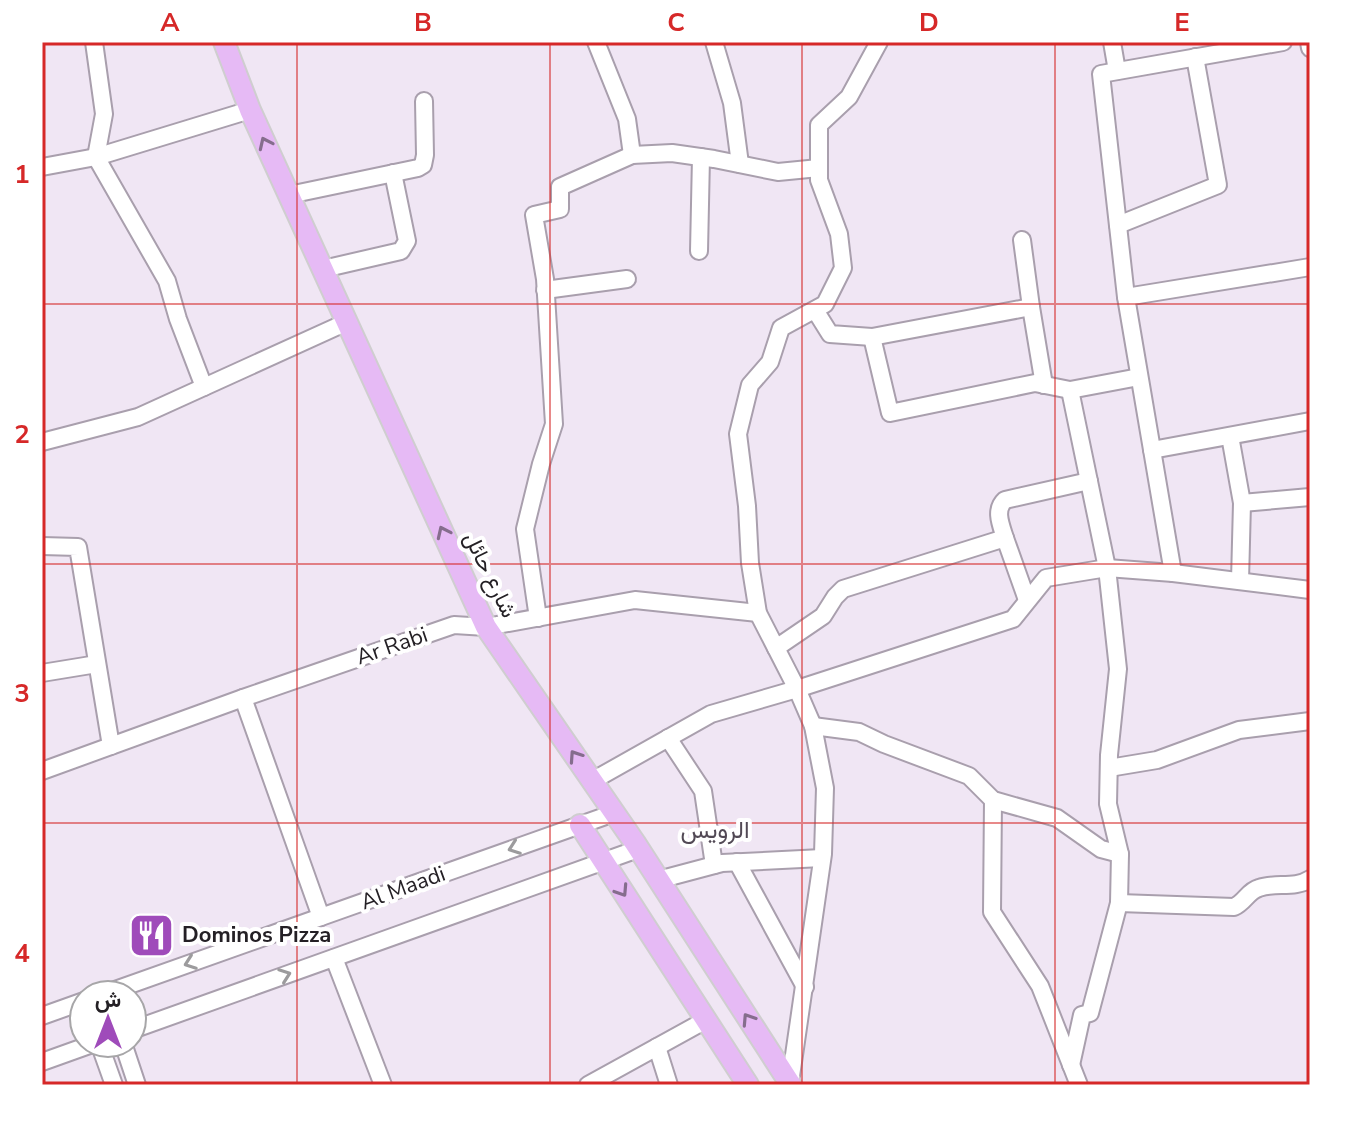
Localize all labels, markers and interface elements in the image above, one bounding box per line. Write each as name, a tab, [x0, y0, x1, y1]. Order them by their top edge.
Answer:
text: A	[160, 5, 180, 40]
text: B	[414, 5, 432, 40]
text: C	[667, 5, 685, 40]
text: D	[919, 5, 939, 40]
text: E	[1174, 5, 1190, 40]
one-way arrow	[259, 137, 275, 152]
text: 1	[14, 157, 30, 192]
text: 2	[14, 417, 30, 452]
one-way arrow	[437, 526, 453, 541]
street label: شارع حائل	[456, 527, 524, 623]
street label: Ar Rabi	[352, 620, 432, 672]
text: 3	[14, 676, 30, 711]
one-way arrow	[569, 750, 584, 764]
district label: الرويس	[680, 814, 750, 846]
one-way arrow	[508, 839, 522, 855]
street label: Al Maadi	[356, 859, 450, 917]
one-way arrow	[612, 882, 627, 896]
restaurant icon: Dominos Pizza	[127, 911, 175, 959]
place label: Dominos Pizza	[182, 920, 331, 950]
text: 4	[14, 936, 30, 971]
one-way arrow	[184, 954, 198, 970]
one-way arrow	[277, 969, 291, 985]
north arrow	[68, 979, 148, 1059]
text: ش	[95, 985, 121, 1015]
one-way arrow	[743, 1014, 758, 1028]

